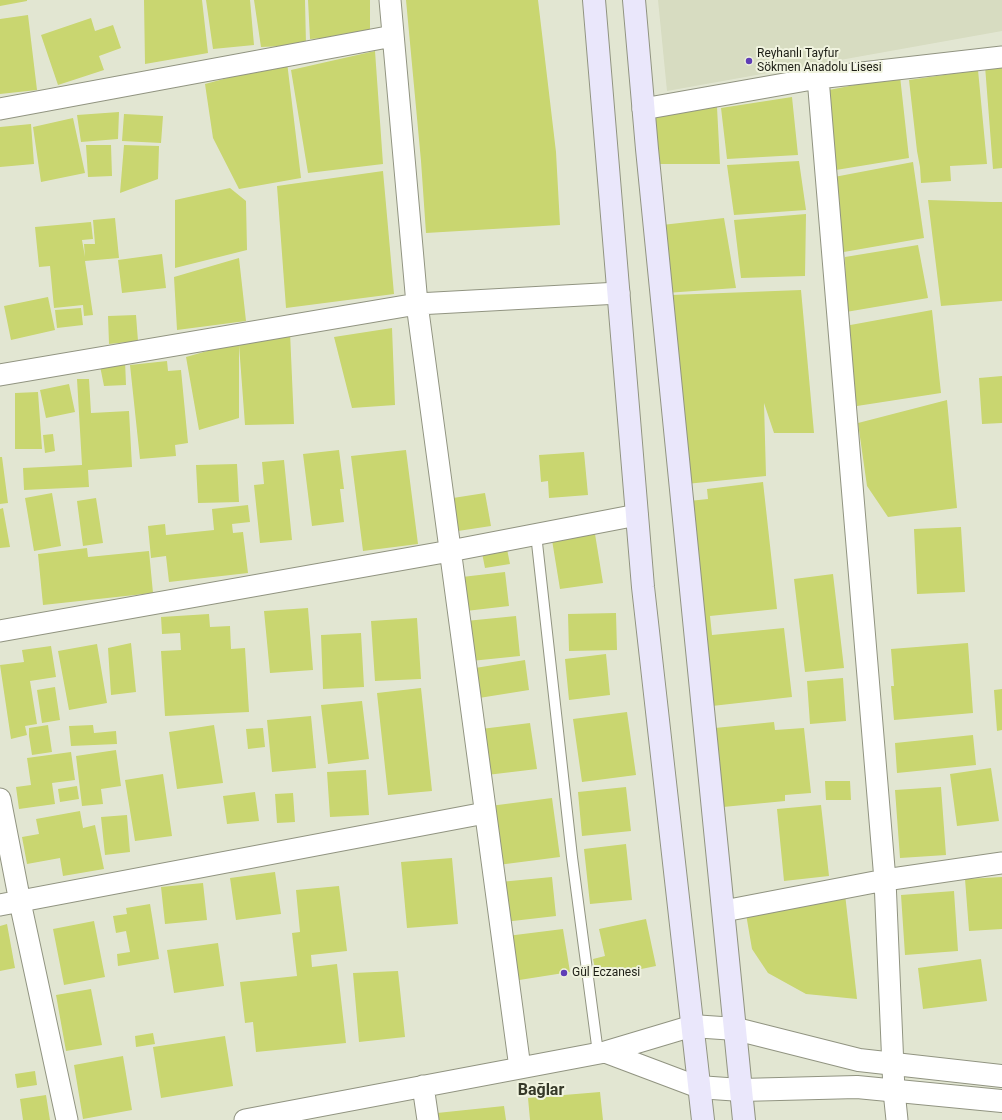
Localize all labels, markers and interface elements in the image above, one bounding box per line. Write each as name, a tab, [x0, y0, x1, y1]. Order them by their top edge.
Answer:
place label: Reyhanlı Tayfur Sökmen Anadolu Lisesi	[757, 47, 882, 75]
marker: Reyhanlı Tayfur Sökmen Anadolu Lisesi	[744, 56, 754, 66]
place label: Gül Eczanesi	[572, 966, 640, 980]
marker: Gül Eczanesi	[559, 968, 569, 978]
district label: Bağlar	[518, 1081, 564, 1101]

